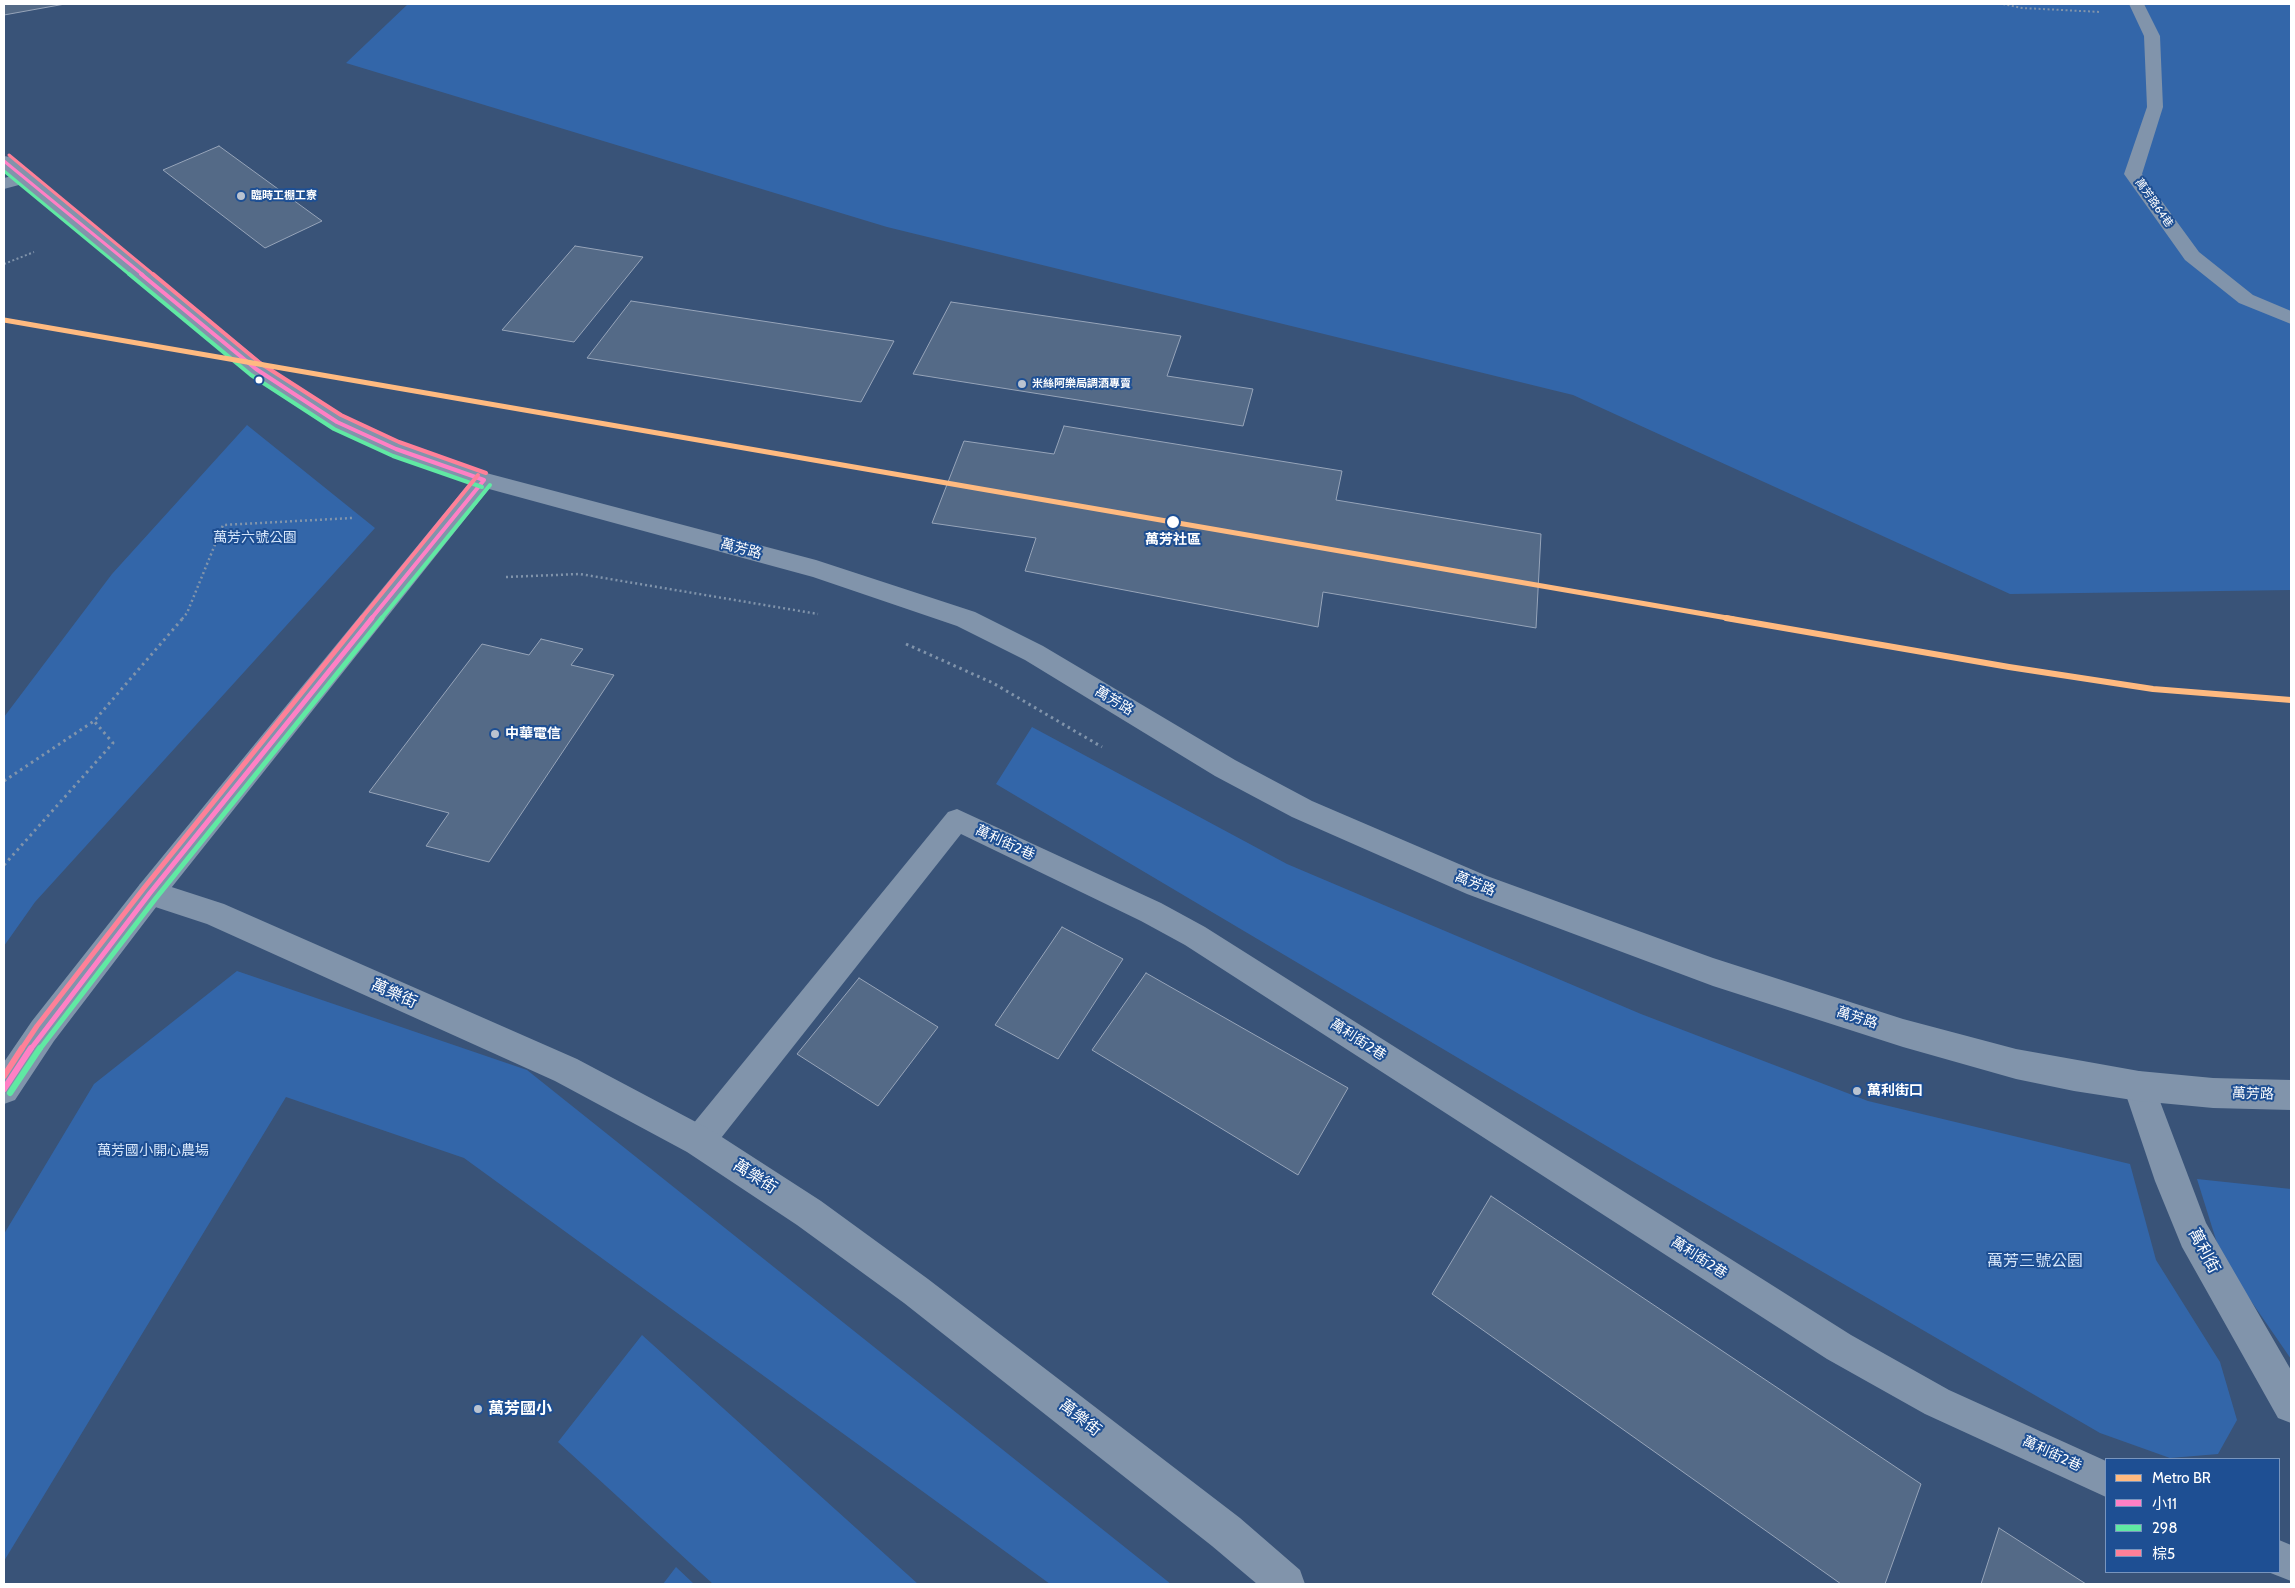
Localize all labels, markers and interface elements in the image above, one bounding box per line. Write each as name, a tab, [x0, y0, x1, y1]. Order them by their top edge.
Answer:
street label: 萬芳路64巷	[2132, 176, 2176, 230]
place label: 臨時工棚工寮	[251, 189, 317, 203]
marker: 臨時工棚工寮	[235, 190, 247, 202]
unlabelled marker	[254, 375, 264, 385]
place label: 米絲阿樂局調酒專賣	[1032, 377, 1131, 391]
marker: 米絲阿樂局調酒專賣	[1016, 378, 1028, 390]
marker: 萬芳社區	[1165, 514, 1181, 530]
park label: 萬芳六號公園	[213, 530, 297, 546]
place label: 萬芳社區	[1145, 532, 1201, 548]
street label: 萬芳路	[719, 535, 763, 563]
street label: 萬芳路	[1092, 683, 1136, 719]
place label: 中華電信	[505, 726, 561, 742]
marker: 中華電信	[489, 728, 501, 740]
street label: 萬利街2巷	[973, 822, 1037, 864]
street label: 萬芳路	[1452, 868, 1498, 900]
street label: 萬樂街	[368, 975, 420, 1013]
street label: 萬芳路	[1834, 1004, 1880, 1032]
street label: 萬利街2巷	[1327, 1016, 1389, 1064]
place label: 萬利街口	[1867, 1083, 1923, 1099]
marker: 萬利街口	[1851, 1085, 1863, 1097]
street label: 萬芳路	[2232, 1085, 2274, 1103]
park label: 萬芳國小開心農場	[97, 1143, 209, 1159]
street label: 萬樂街	[730, 1156, 780, 1198]
street label: 萬利街	[2184, 1225, 2224, 1277]
street label: 萬利街2巷	[1668, 1234, 1730, 1282]
park label: 萬芳三號公園	[1987, 1251, 2083, 1271]
street label: 萬樂街	[1055, 1396, 1105, 1440]
place label: 萬芳國小	[488, 1399, 552, 1419]
marker: 萬芳國小	[472, 1403, 484, 1415]
street label: 萬利街2巷	[2020, 1433, 2084, 1475]
legend	[2105, 1458, 2280, 1573]
text: Metro BR	[2152, 1469, 2211, 1487]
text: 小11	[2152, 1495, 2177, 1513]
text: 298	[2152, 1519, 2177, 1537]
text: 棕5	[2152, 1545, 2175, 1563]

